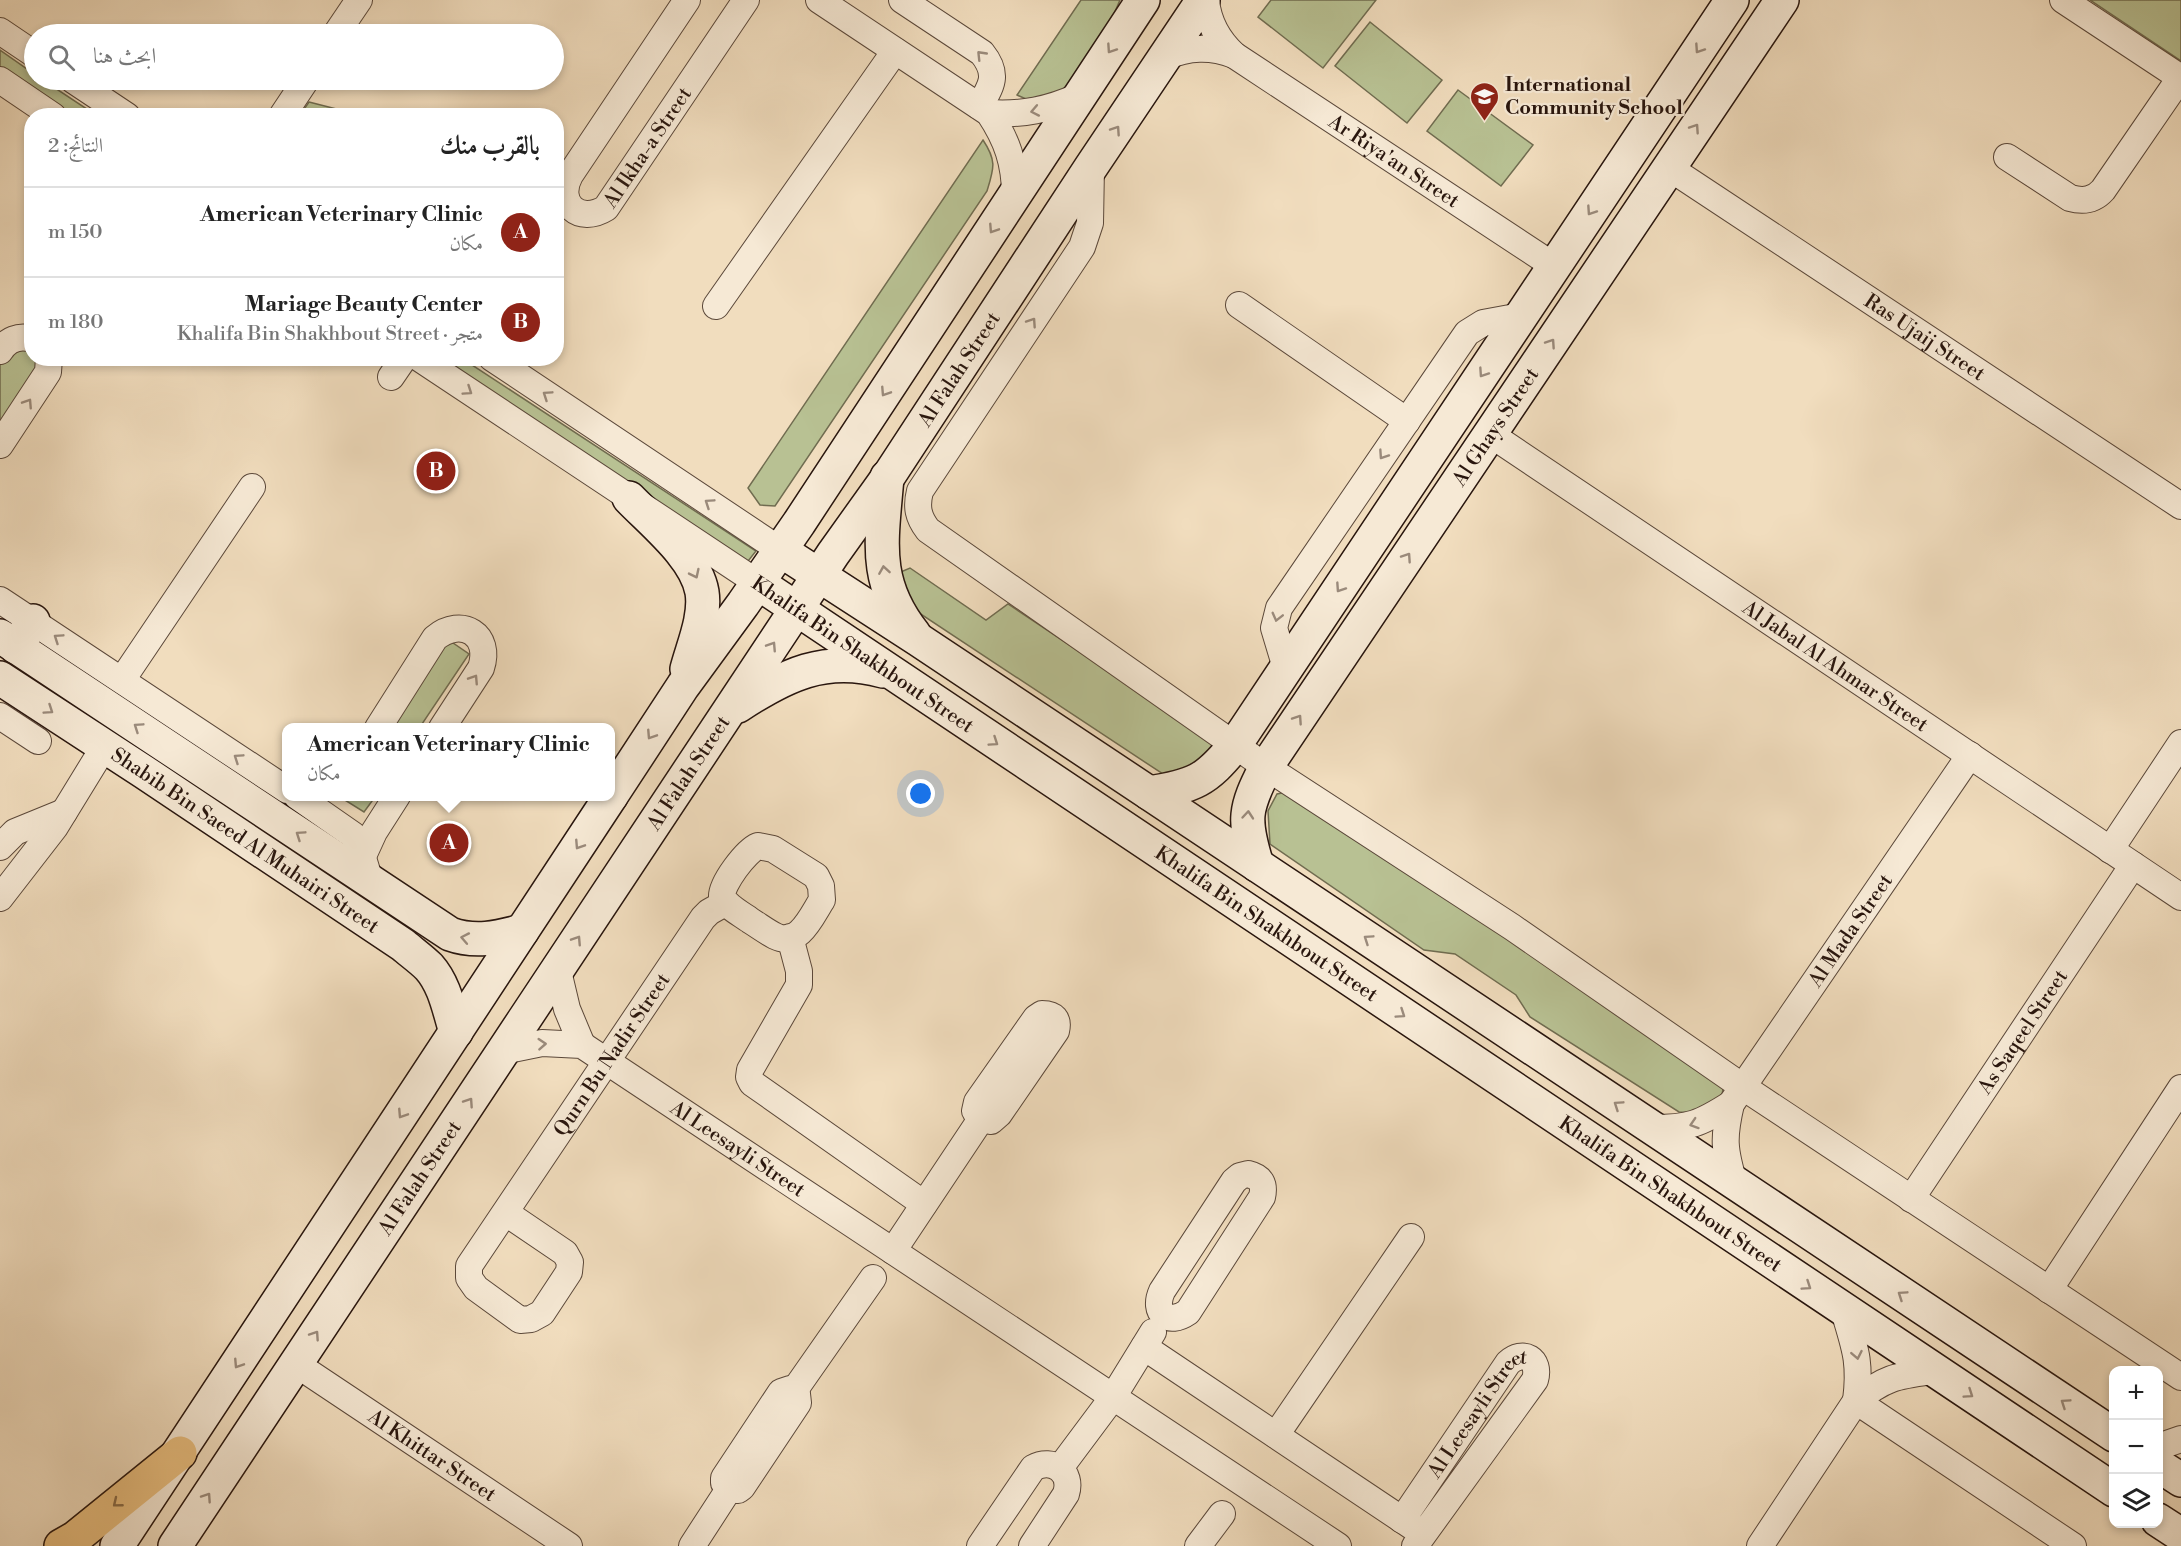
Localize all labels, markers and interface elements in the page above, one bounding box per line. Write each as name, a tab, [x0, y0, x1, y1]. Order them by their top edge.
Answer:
search box	[24, 24, 564, 90]
icon: search	[45, 41, 78, 74]
one-way arrow	[1107, 42, 1118, 53]
one-way arrow	[1695, 42, 1706, 53]
text: ابحث هنا	[93, 43, 156, 70]
one-way arrow	[978, 52, 989, 63]
place label: International Community School	[1505, 73, 1683, 121]
school or university icon: International Community School	[1468, 80, 1500, 122]
street label: Al Ikha-a Street	[598, 83, 698, 214]
one-way arrow	[1031, 104, 1041, 117]
street label: Ar Riya'an Street	[1322, 109, 1464, 214]
one-way arrow	[1688, 124, 1699, 135]
one-way arrow	[1109, 126, 1120, 137]
text: بالقرب منك	[440, 130, 540, 162]
text: النتائج: 2	[48, 134, 103, 159]
text: American Veterinary Clinic	[200, 201, 483, 228]
one-way arrow	[1587, 204, 1598, 215]
text: 150 m	[48, 220, 103, 245]
text: A	[513, 220, 528, 245]
one-way arrow	[989, 223, 1000, 234]
text: مكان	[449, 232, 483, 257]
street label: Ras Ujaij Street	[1859, 289, 1989, 387]
text: Mariage Beauty Center	[245, 291, 483, 318]
street label: Al Falah Street	[913, 308, 1007, 433]
text: 180 m	[48, 310, 103, 335]
text: B	[513, 310, 528, 335]
one-way arrow	[1025, 317, 1036, 328]
text: متجر · Khalifa Bin Shakhbout Street	[177, 322, 483, 347]
one-way arrow	[1544, 338, 1555, 349]
street label: Al Ghays Street	[1447, 363, 1545, 492]
one-way arrow	[1479, 366, 1490, 377]
one-way arrow	[461, 384, 472, 395]
one-way arrow	[881, 385, 892, 396]
one-way arrow	[542, 391, 553, 402]
one-way arrow	[21, 399, 32, 410]
pin: B	[416, 448, 456, 494]
one-way arrow	[1379, 449, 1391, 459]
one-way arrow	[705, 499, 716, 510]
one-way arrow	[1400, 553, 1411, 564]
one-way arrow	[878, 565, 891, 575]
one-way arrow	[687, 568, 699, 579]
street label: Khalifa Bin Shakhbout Street	[746, 571, 978, 739]
one-way arrow	[1335, 582, 1347, 592]
street label: Al Jabal Al Ahmar Street	[1736, 595, 1932, 738]
one-way arrow	[1271, 612, 1284, 622]
one-way arrow	[54, 634, 65, 645]
one-way arrow	[765, 642, 777, 652]
one-way arrow	[467, 674, 478, 685]
one-way arrow	[42, 703, 53, 714]
street label: Al Falah Street	[642, 711, 736, 836]
one-way arrow	[1291, 714, 1302, 725]
one-way arrow	[134, 723, 145, 734]
popup	[282, 723, 615, 801]
one-way arrow	[647, 728, 658, 739]
text: American Veterinary Clinic	[307, 731, 590, 758]
one-way arrow	[987, 735, 998, 746]
street label: Shabib Bin Saeed Al Muhairi Street	[106, 743, 383, 939]
one-way arrow	[234, 754, 245, 765]
text: مكان	[307, 762, 341, 787]
your location	[906, 779, 935, 808]
one-way arrow	[1241, 810, 1254, 819]
pin: A	[430, 820, 468, 866]
one-way arrow	[296, 831, 307, 842]
one-way arrow	[575, 839, 586, 850]
street label: Khalifa Bin Shakhbout Street	[1150, 841, 1382, 1008]
street label: Al Mada Street	[1803, 870, 1899, 993]
one-way arrow	[460, 932, 470, 945]
one-way arrow	[1364, 935, 1375, 946]
one-way arrow	[570, 936, 582, 946]
street label: As Saqeel Street	[1973, 965, 2074, 1100]
street label: Qurn Bu Nadir Street	[549, 969, 676, 1142]
one-way arrow	[1394, 1006, 1405, 1017]
one-way arrow	[538, 1038, 547, 1051]
street label: Al Leesayli Street	[664, 1095, 809, 1203]
one-way arrow	[462, 1098, 473, 1109]
one-way arrow	[1613, 1101, 1624, 1112]
one-way arrow	[399, 1107, 410, 1118]
street label: Khalifa Bin Shakhbout Street	[1554, 1111, 1786, 1278]
street label: Al Falah Street	[373, 1116, 468, 1241]
one-way arrow	[1689, 1117, 1700, 1129]
one-way arrow	[1800, 1279, 1811, 1290]
one-way arrow	[1898, 1291, 1909, 1302]
one-way arrow	[308, 1330, 319, 1341]
street label: Al Leesayli Street	[1422, 1345, 1528, 1484]
one-way arrow	[1850, 1351, 1862, 1360]
one-way arrow	[234, 1358, 245, 1369]
map controls	[2109, 1366, 2163, 1528]
button: +	[2109, 1366, 2163, 1420]
one-way arrow	[1963, 1387, 1973, 1399]
one-way arrow	[2061, 1398, 2071, 1410]
street label: Al Khittar Street	[362, 1404, 500, 1508]
button: −	[2109, 1420, 2163, 1474]
button: layers	[2109, 1474, 2163, 1528]
one-way arrow	[200, 1493, 212, 1503]
one-way arrow	[113, 1496, 124, 1507]

